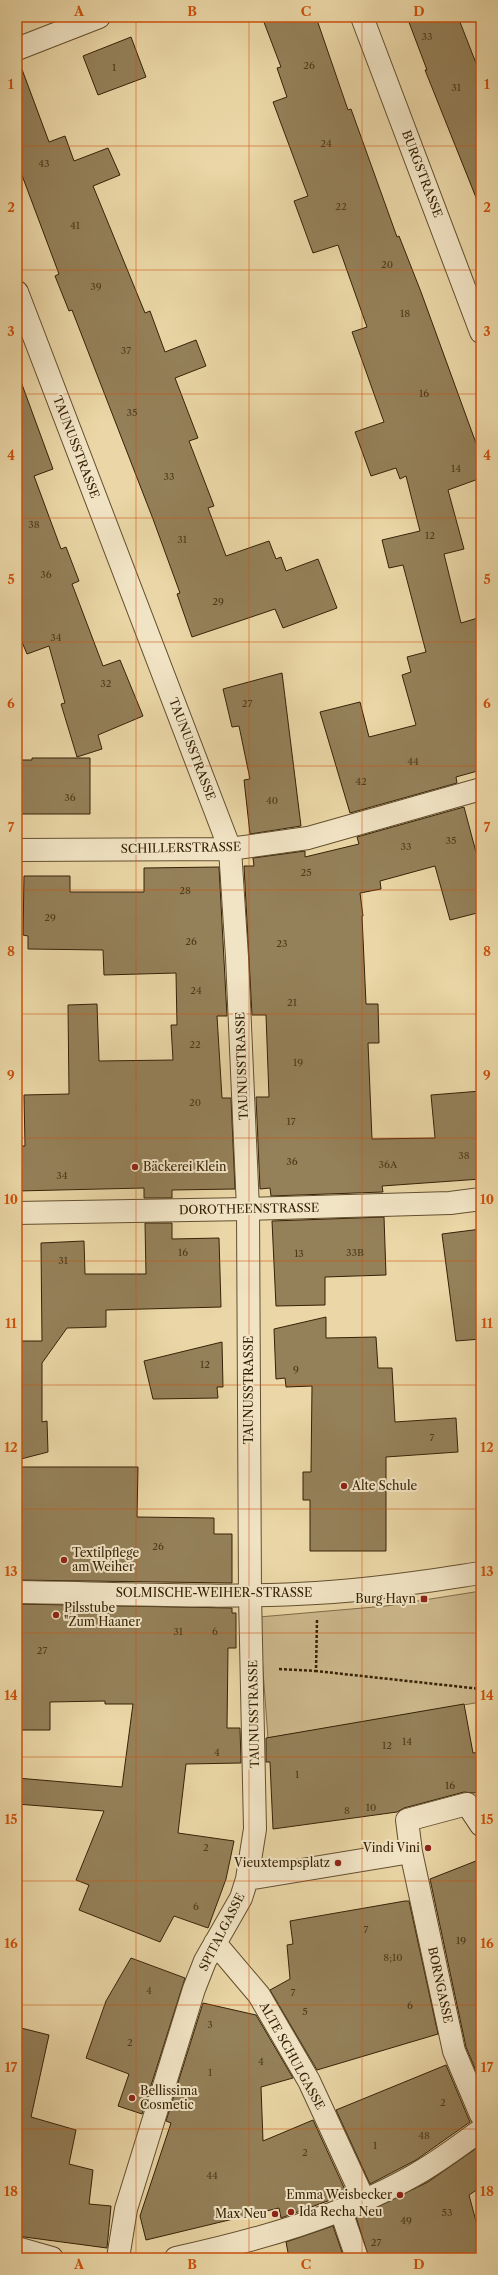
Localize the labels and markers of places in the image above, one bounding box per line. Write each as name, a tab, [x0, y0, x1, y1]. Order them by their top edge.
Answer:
place label: Bäckerei Klein	[143, 1159, 227, 1174]
marker: Bäckerei Klein	[130, 1162, 140, 1172]
place label: Alte Schule	[351, 1478, 418, 1493]
marker: Alte Schule	[339, 1481, 349, 1491]
place label: Textilpflege am Weiher	[72, 1545, 139, 1574]
marker: Textilpflege am Weiher	[59, 1555, 69, 1565]
place label: Burg Hayn	[355, 1591, 416, 1606]
marker: Burg Hayn	[419, 1594, 429, 1604]
place label: Pilsstube "Zum Haaner	[64, 1600, 140, 1629]
marker: Pilsstube "Zum Haaner	[51, 1610, 61, 1620]
place label: Vindi Vini	[362, 1840, 420, 1855]
marker: Vindi Vini	[423, 1843, 433, 1853]
place label: Vieuxtempsplatz	[233, 1855, 330, 1870]
marker: Vieuxtempsplatz	[333, 1858, 343, 1868]
place label: Bellissima Cosmetic	[140, 2083, 198, 2112]
marker: Bellissima Cosmetic	[127, 2093, 137, 2103]
place label: Emma Weisbecker	[286, 2187, 392, 2202]
marker: Emma Weisbecker	[395, 2190, 405, 2200]
place label: Ida Recha Neu	[299, 2204, 383, 2219]
place label: Max Neu	[215, 2206, 268, 2221]
marker: Ida Recha Neu	[286, 2207, 296, 2217]
marker: Max Neu	[270, 2209, 280, 2219]

